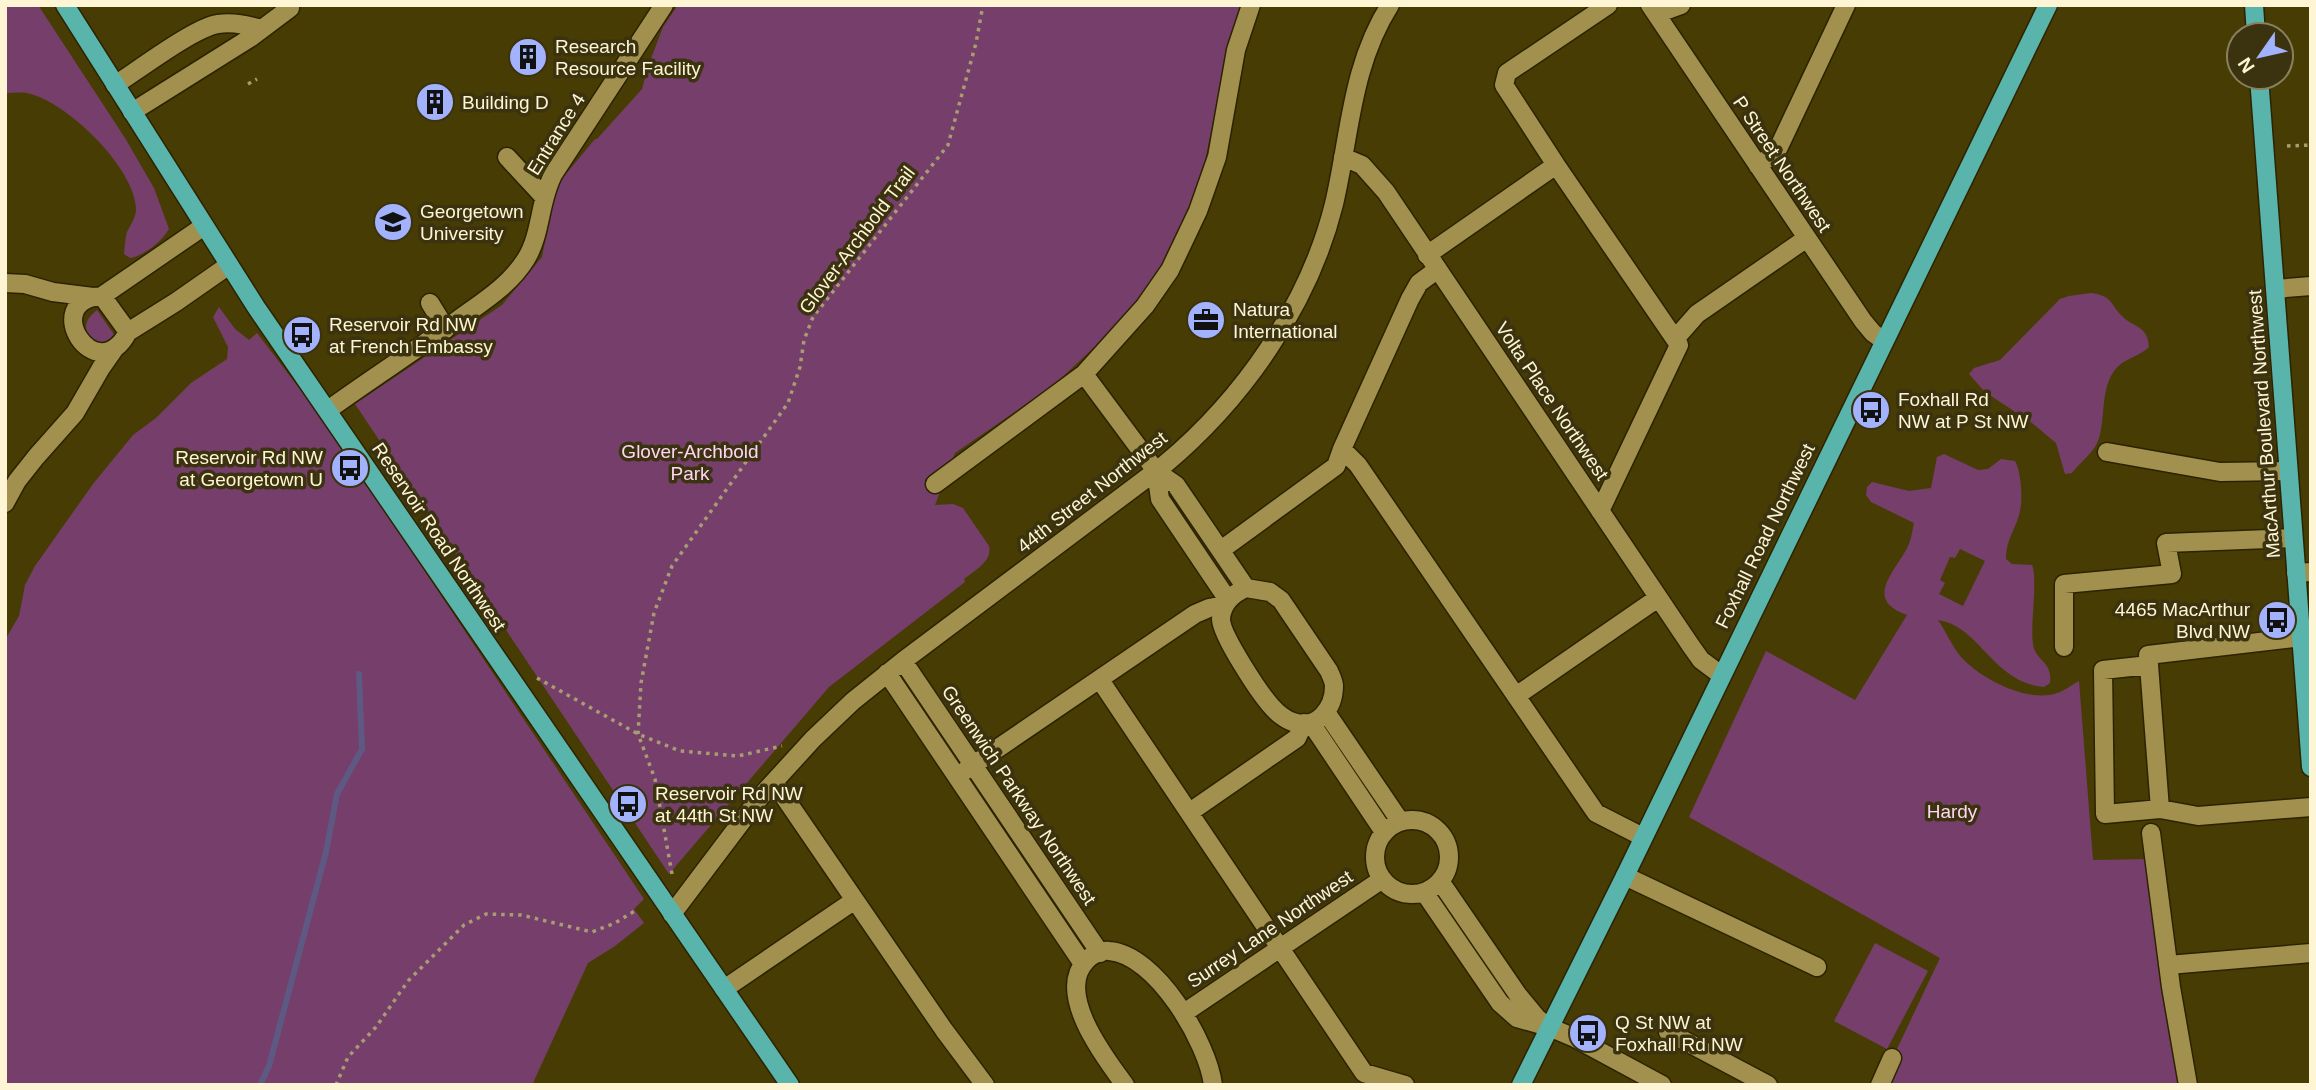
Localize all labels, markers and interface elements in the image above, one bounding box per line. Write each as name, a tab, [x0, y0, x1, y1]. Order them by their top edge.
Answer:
north arrow	[2225, 21, 2295, 91]
building icon: Research Resource Facility	[507, 36, 549, 78]
place label: Research Resource Facility	[555, 36, 701, 79]
text: N	[2234, 54, 2259, 77]
building icon: Building D	[414, 81, 456, 123]
street label: Entrance 4	[523, 89, 589, 179]
place label: Building D	[462, 92, 549, 113]
street label: P Street Northwest	[1729, 92, 1836, 236]
street label: Glover-Archbold Trail	[795, 162, 919, 318]
school or university icon: Georgetown University	[372, 201, 414, 243]
place label: Georgetown University	[420, 201, 524, 244]
street label: MacArthur Boulevard Northwest	[2244, 288, 2284, 559]
office icon: Natura International	[1185, 299, 1227, 341]
place label: Natura International	[1233, 299, 1338, 342]
bus stop icon: Reservoir Rd NW at French Embassy	[281, 314, 323, 356]
place label: Reservoir Rd NW at French Embassy	[329, 314, 493, 357]
street label: Volta Place Northwest	[1491, 318, 1613, 485]
bus stop icon: Foxhall Rd NW at P St NW	[1850, 389, 1892, 431]
place label: Foxhall Rd NW at P St NW	[1898, 389, 2029, 432]
street label: 44th Street Northwest	[1013, 427, 1171, 557]
street label: Reservoir Road Northwest	[368, 439, 510, 636]
street label: Foxhall Road Northwest	[1711, 440, 1819, 632]
park label: Glover-Archbold Park	[621, 441, 759, 484]
place label: Reservoir Rd NW at Georgetown U	[175, 447, 323, 490]
bus stop icon: Reservoir Rd NW at Georgetown U	[329, 447, 371, 489]
place label: 4465 MacArthur Blvd NW	[2115, 599, 2251, 642]
bus stop icon: 4465 MacArthur Blvd NW	[2256, 599, 2298, 641]
street label: Greenwich Parkway Northwest	[938, 681, 1101, 909]
bus stop icon: Reservoir Rd NW at 44th St NW	[607, 783, 649, 825]
place label: Reservoir Rd NW at 44th St NW	[655, 783, 803, 826]
park label: Hardy	[1927, 801, 1978, 822]
street label: Surrey Lane Northwest	[1184, 866, 1357, 992]
bus stop icon: Q St NW at Foxhall Rd NW	[1567, 1012, 1609, 1054]
place label: Q St NW at Foxhall Rd NW	[1615, 1012, 1743, 1055]

